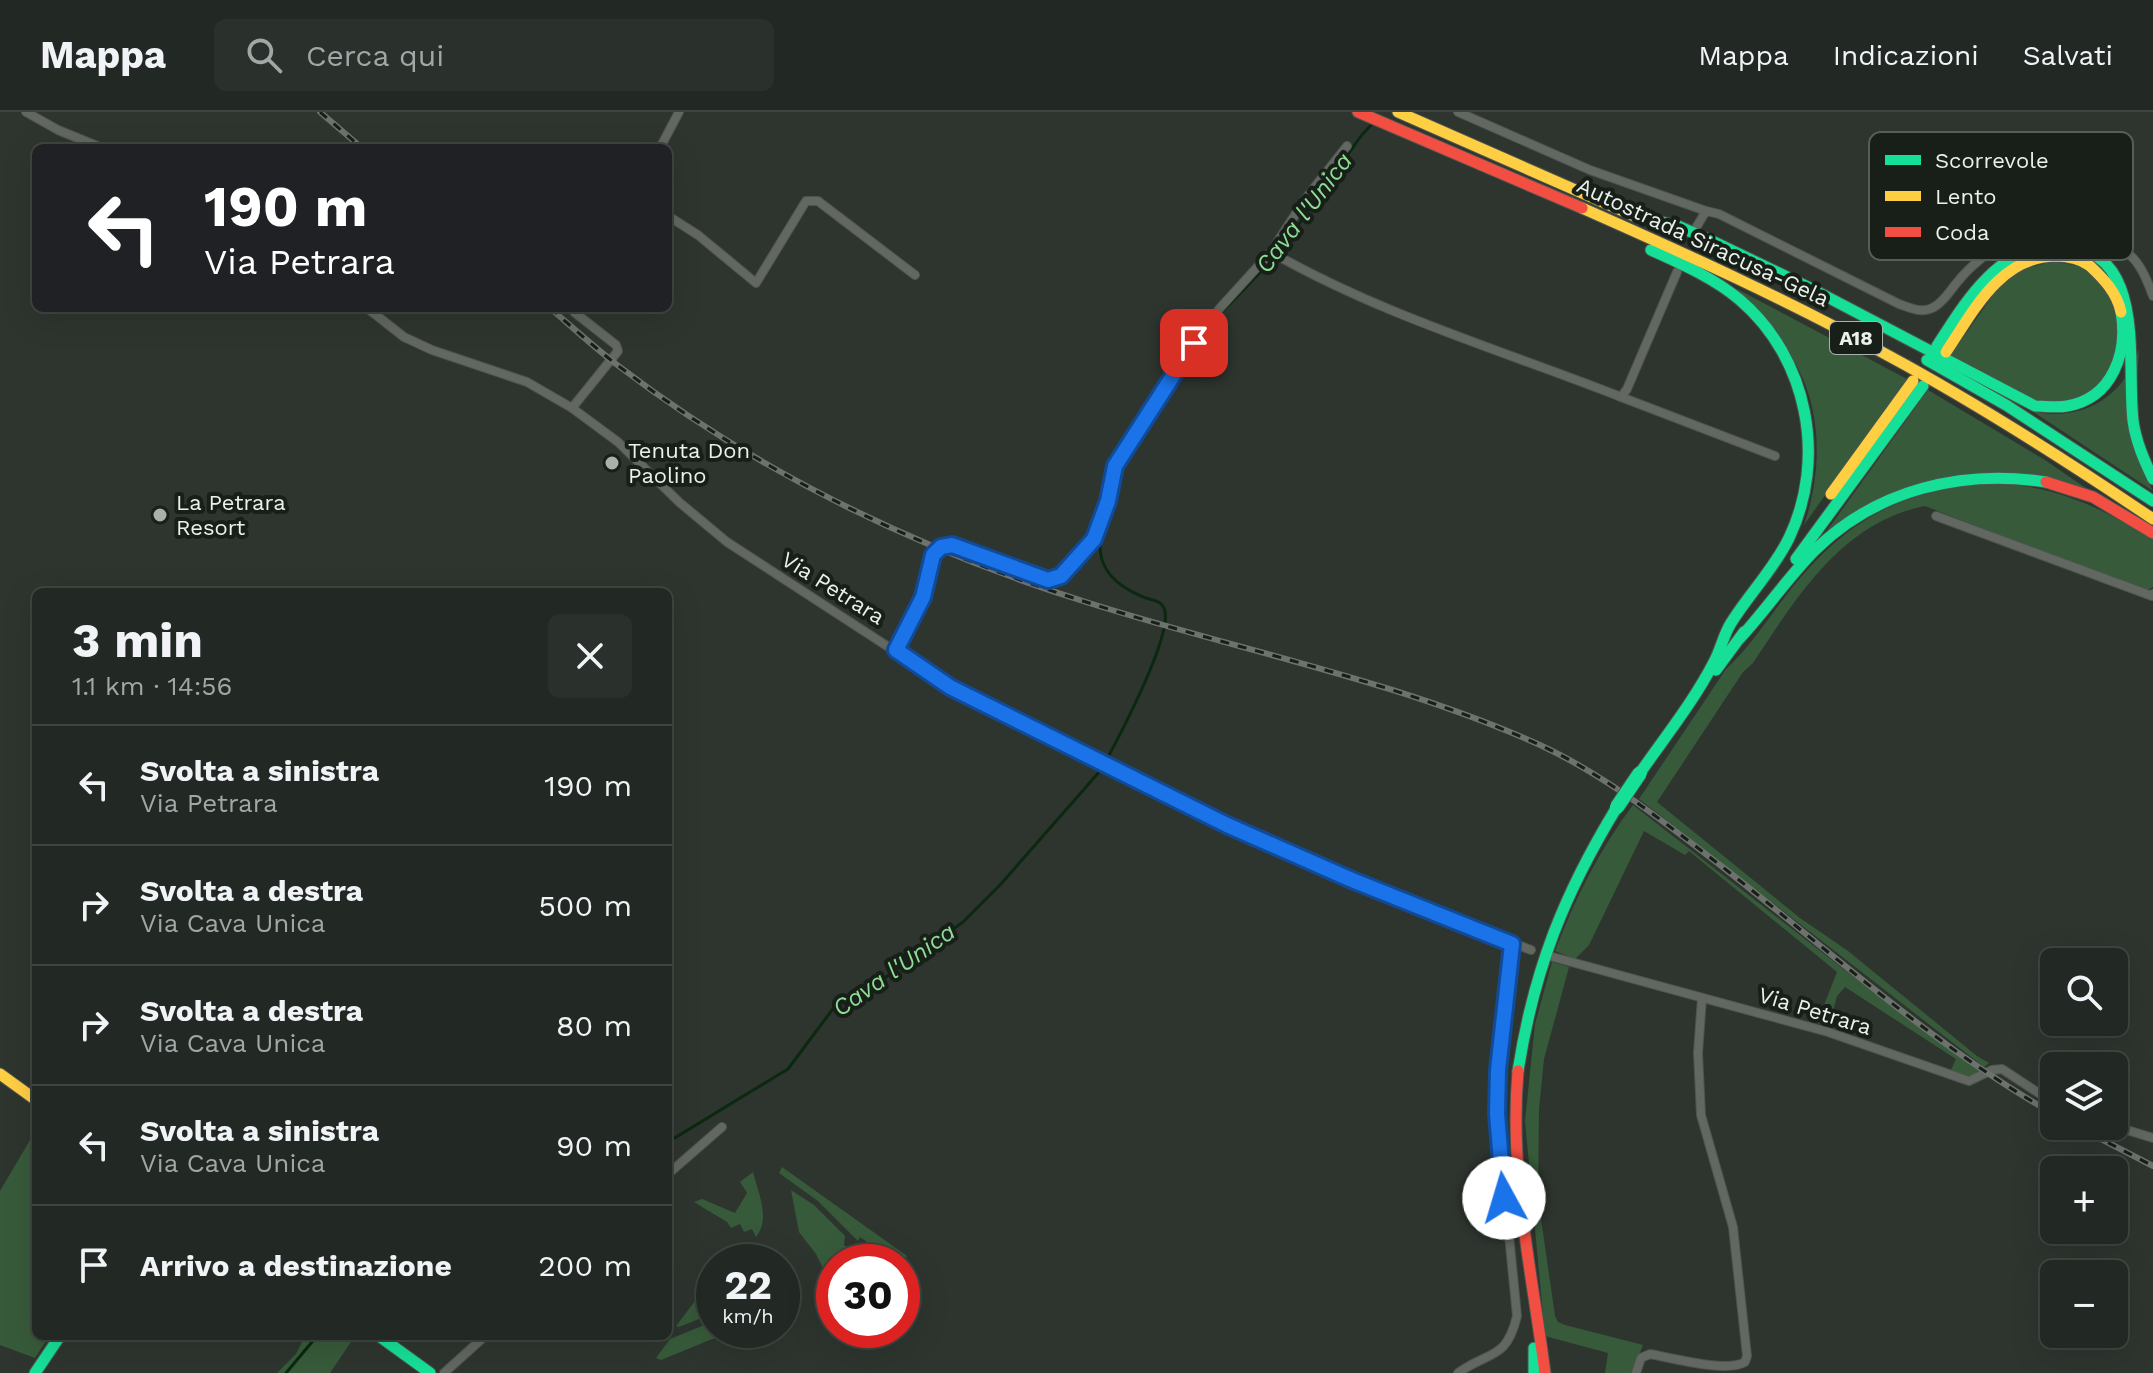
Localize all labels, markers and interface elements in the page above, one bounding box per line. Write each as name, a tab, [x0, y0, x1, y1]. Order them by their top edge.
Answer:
search box	[214, 19, 774, 91]
text: Mappa	[40, 33, 166, 77]
icon: search	[242, 33, 286, 77]
text: Cerca qui	[306, 38, 444, 73]
text: Mappa	[1698, 39, 1789, 72]
text: Indicazioni	[1833, 39, 1979, 72]
text: Salvati	[2023, 39, 2113, 72]
legend	[1869, 132, 2133, 260]
water label: Cava l'Unica	[1250, 147, 1358, 279]
text: Scorrevole	[1935, 148, 2049, 173]
street label: Autostrada Siracusa-Gela	[1573, 173, 1833, 311]
text: 190 m	[204, 174, 367, 240]
icon: left	[72, 176, 176, 280]
text: Lento	[1935, 184, 1996, 209]
text: Coda	[1935, 220, 1990, 245]
text: Via Petrara	[204, 241, 395, 283]
pin	[1160, 309, 1228, 377]
icon: arrive	[1172, 321, 1216, 365]
road number: A18	[1830, 322, 1882, 354]
place label: Tenuta Don Paolino	[628, 438, 750, 488]
marker: Tenuta Don Paolino	[603, 454, 621, 472]
place label: La Petrara Resort	[176, 490, 286, 540]
marker: La Petrara Resort	[151, 506, 169, 524]
street label: Via Petrara	[777, 547, 889, 629]
text: 3 min	[72, 612, 203, 669]
button: close	[548, 614, 632, 698]
text: 1.1 km · 14:56	[72, 671, 232, 701]
text: Svolta a sinistra	[140, 753, 379, 788]
icon: left	[72, 763, 116, 807]
text: 190 m	[544, 768, 632, 803]
text: Via Petrara	[140, 788, 278, 818]
text: Svolta a destra	[140, 873, 363, 908]
icon: right	[72, 883, 116, 927]
text: 500 m	[538, 888, 632, 923]
text: Via Cava Unica	[140, 908, 326, 938]
water label: Cava l'Unica	[827, 917, 961, 1022]
map controls	[2040, 948, 2128, 1348]
button: search	[2040, 948, 2128, 1036]
street label: Via Petrara	[1756, 982, 1874, 1040]
text: Svolta a destra	[140, 993, 363, 1028]
icon: right	[72, 1003, 116, 1047]
text: 80 m	[556, 1008, 632, 1043]
text: Via Cava Unica	[140, 1028, 326, 1058]
button: layers	[2040, 1052, 2128, 1140]
text: Svolta a sinistra	[140, 1113, 379, 1148]
icon: left	[72, 1123, 116, 1167]
text: 90 m	[556, 1128, 632, 1163]
text: Via Cava Unica	[140, 1148, 326, 1178]
position arrow	[1462, 1156, 1546, 1240]
button: +	[2040, 1156, 2128, 1244]
icon: arrive	[72, 1243, 116, 1287]
speed limit sign: 30	[816, 1244, 920, 1348]
text: Arrivo a destinazione	[140, 1248, 452, 1283]
text: 200 m	[538, 1248, 632, 1283]
button: −	[2040, 1260, 2128, 1348]
text: 22	[724, 1262, 772, 1309]
text: km/h	[722, 1304, 774, 1328]

